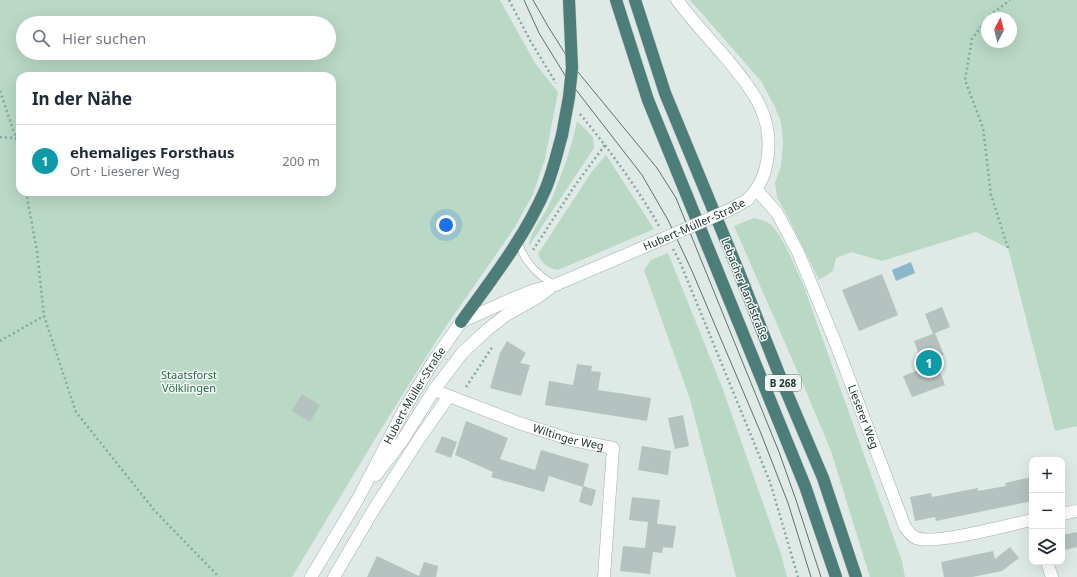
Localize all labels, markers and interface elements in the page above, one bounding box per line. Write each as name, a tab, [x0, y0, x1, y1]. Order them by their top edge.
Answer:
north arrow	[981, 12, 1017, 48]
search box	[16, 16, 336, 60]
icon: search	[30, 27, 52, 49]
text: Hier suchen	[62, 28, 146, 48]
text: In der Nähe	[32, 87, 132, 110]
text: ehemaliges Forsthaus	[70, 142, 234, 162]
text: 1	[41, 152, 49, 170]
text: 200 m	[282, 152, 320, 170]
text: Ort · Lieserer Weg	[70, 162, 180, 180]
street label: Hubert-Müller-Straße	[641, 194, 748, 254]
your location	[436, 215, 456, 235]
street label: Lebacher Landstraße	[718, 235, 773, 342]
street label: Hubert-Müller-Straße	[380, 344, 448, 447]
pin: 1	[916, 348, 942, 378]
park label: Staatsforst Völklingen	[161, 367, 217, 395]
road number: B 268	[765, 375, 801, 391]
street label: Lieserer Weg	[845, 382, 883, 451]
street label: Wiltinger Weg	[531, 420, 605, 453]
map controls	[1029, 457, 1065, 565]
button: +	[1029, 457, 1065, 493]
button: −	[1029, 493, 1065, 529]
button: layers	[1029, 529, 1065, 565]

